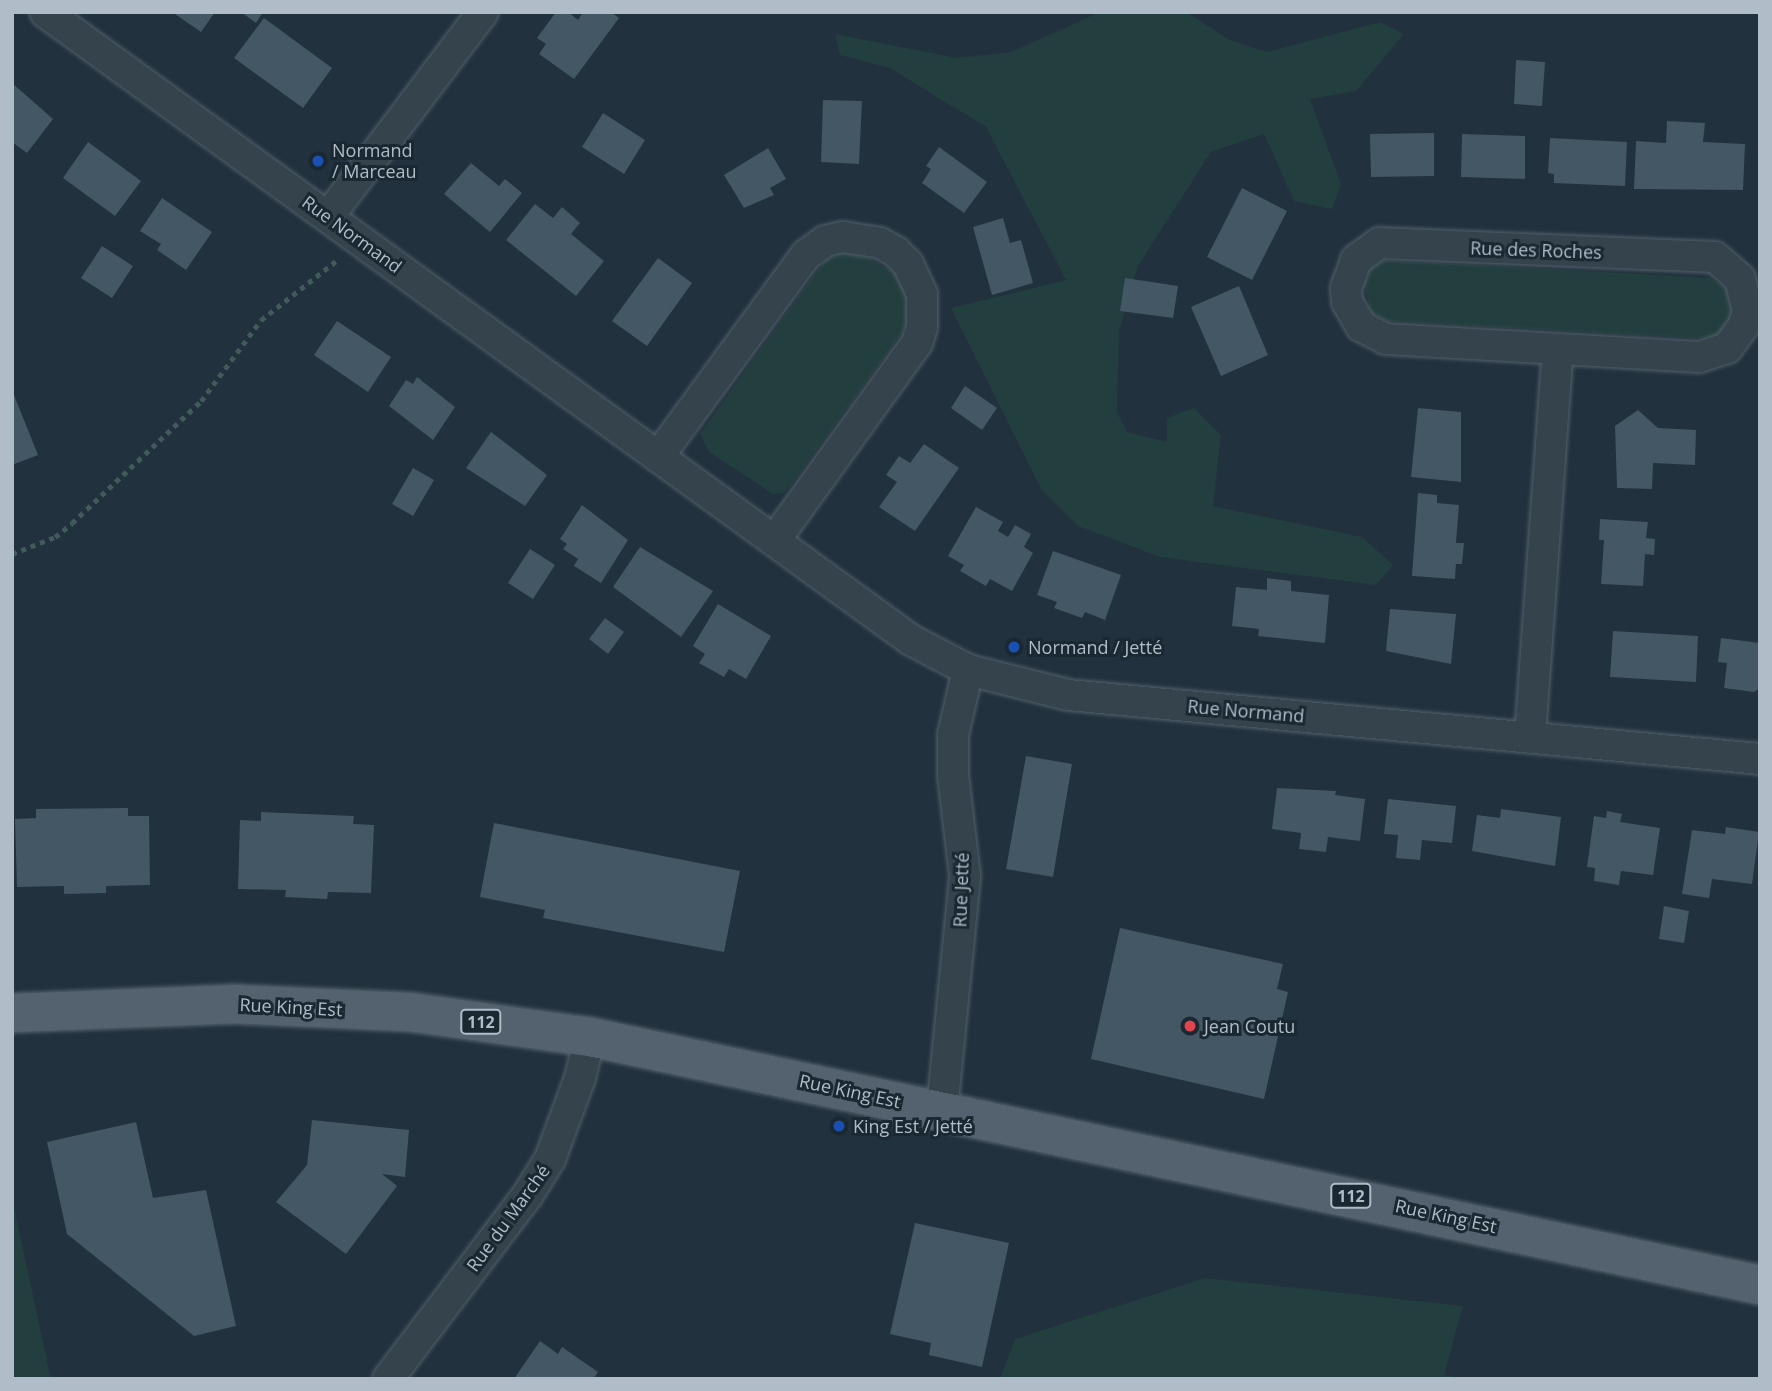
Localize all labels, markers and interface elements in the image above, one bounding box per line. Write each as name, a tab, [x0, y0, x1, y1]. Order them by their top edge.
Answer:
place label: Normand / Marceau	[332, 140, 417, 182]
marker: Normand / Marceau	[310, 153, 326, 169]
street label: Rue Normand	[298, 191, 406, 277]
street label: Rue des Roches	[1470, 237, 1602, 263]
place label: Normand / Jetté	[1028, 636, 1162, 658]
marker: Normand / Jetté	[1006, 639, 1022, 655]
street label: Rue Normand	[1187, 695, 1305, 727]
street label: Rue Jetté	[949, 852, 973, 928]
street label: Rue King Est	[239, 994, 343, 1020]
road number: 112	[460, 1010, 502, 1034]
place label: Jean Coutu	[1204, 1015, 1295, 1037]
marker: Jean Coutu	[1182, 1018, 1198, 1034]
street label: Rue King Est	[797, 1070, 903, 1112]
place label: King Est / Jetté	[853, 1115, 973, 1137]
marker: King Est / Jetté	[831, 1118, 847, 1134]
street label: Rue du Marché	[462, 1160, 554, 1276]
road number: 112	[1330, 1184, 1372, 1208]
street label: Rue King Est	[1393, 1195, 1499, 1237]

